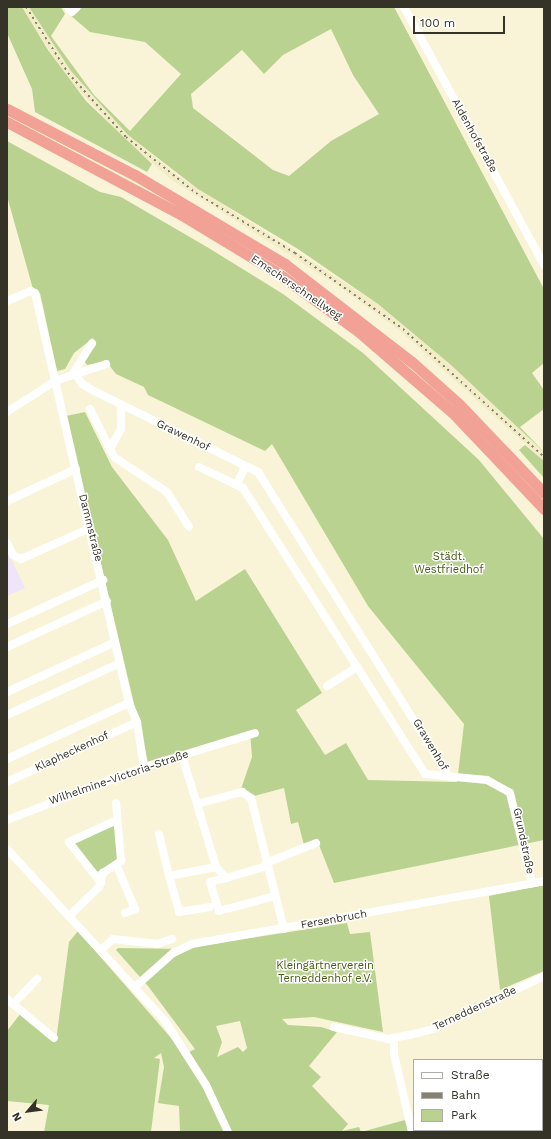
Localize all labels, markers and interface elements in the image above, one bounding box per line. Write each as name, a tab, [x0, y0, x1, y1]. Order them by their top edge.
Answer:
scale bar	[415, 8, 507, 34]
text: 100 m	[420, 16, 455, 30]
street label: Aldenhofstraße	[448, 97, 500, 175]
street label: Emscherschnellweg	[248, 253, 344, 323]
street label: Grawenhof	[154, 417, 212, 455]
street label: Dammstraße	[75, 493, 105, 563]
park label: Städt. Westfriedhof	[414, 551, 484, 577]
street label: Grawenhof	[409, 717, 451, 773]
street label: Klapheckenhof	[33, 729, 111, 775]
street label: Wilhelmine-Victoria-Straße	[48, 748, 190, 808]
street label: Grundstraße	[510, 807, 536, 875]
street label: Fersenbruch	[300, 908, 368, 932]
park label: Kleingärtnerverein Terneddenhof e.V.	[276, 960, 374, 986]
street label: Terneddenstraße	[431, 984, 519, 1034]
legend	[413, 1059, 543, 1131]
text: Straße	[451, 1068, 490, 1082]
text: Bahn	[451, 1088, 480, 1102]
north arrow	[8, 1091, 48, 1131]
text: Park	[451, 1108, 477, 1122]
text: N	[9, 1110, 25, 1124]

